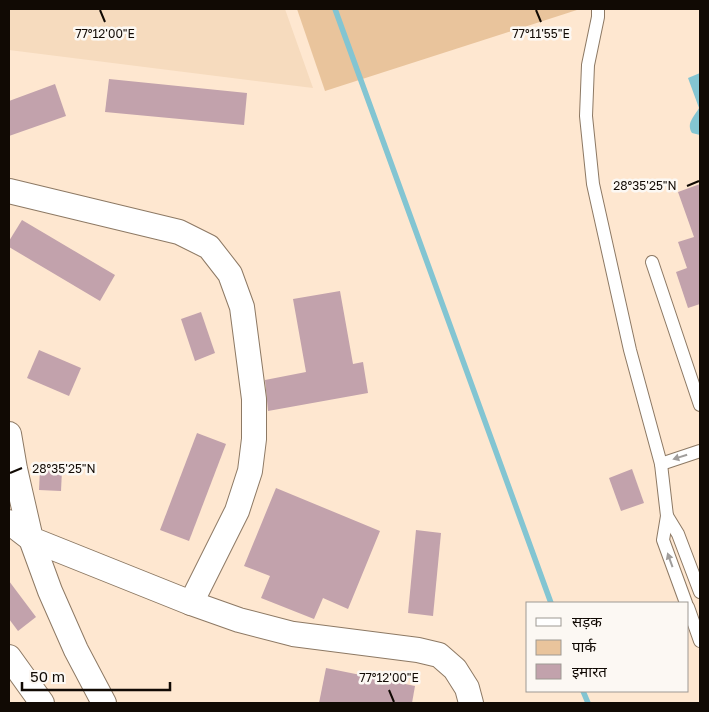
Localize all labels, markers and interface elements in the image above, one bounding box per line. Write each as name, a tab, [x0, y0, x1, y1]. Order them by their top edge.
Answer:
text: 77°12'00"E	[75, 26, 135, 41]
text: 77°11'55"E	[512, 26, 570, 41]
text: 28°35'25"N	[613, 178, 677, 193]
one-way arrow	[673, 454, 688, 462]
text: 28°35'25"N	[32, 461, 96, 476]
one-way arrow	[666, 552, 674, 567]
legend	[526, 602, 689, 692]
text: सड़क	[572, 612, 602, 630]
text: पार्क	[572, 637, 596, 655]
scale bar	[22, 660, 170, 692]
text: इमारत	[572, 662, 607, 680]
text: 50 m	[30, 667, 65, 685]
text: 77°12'00"E	[359, 670, 419, 685]

